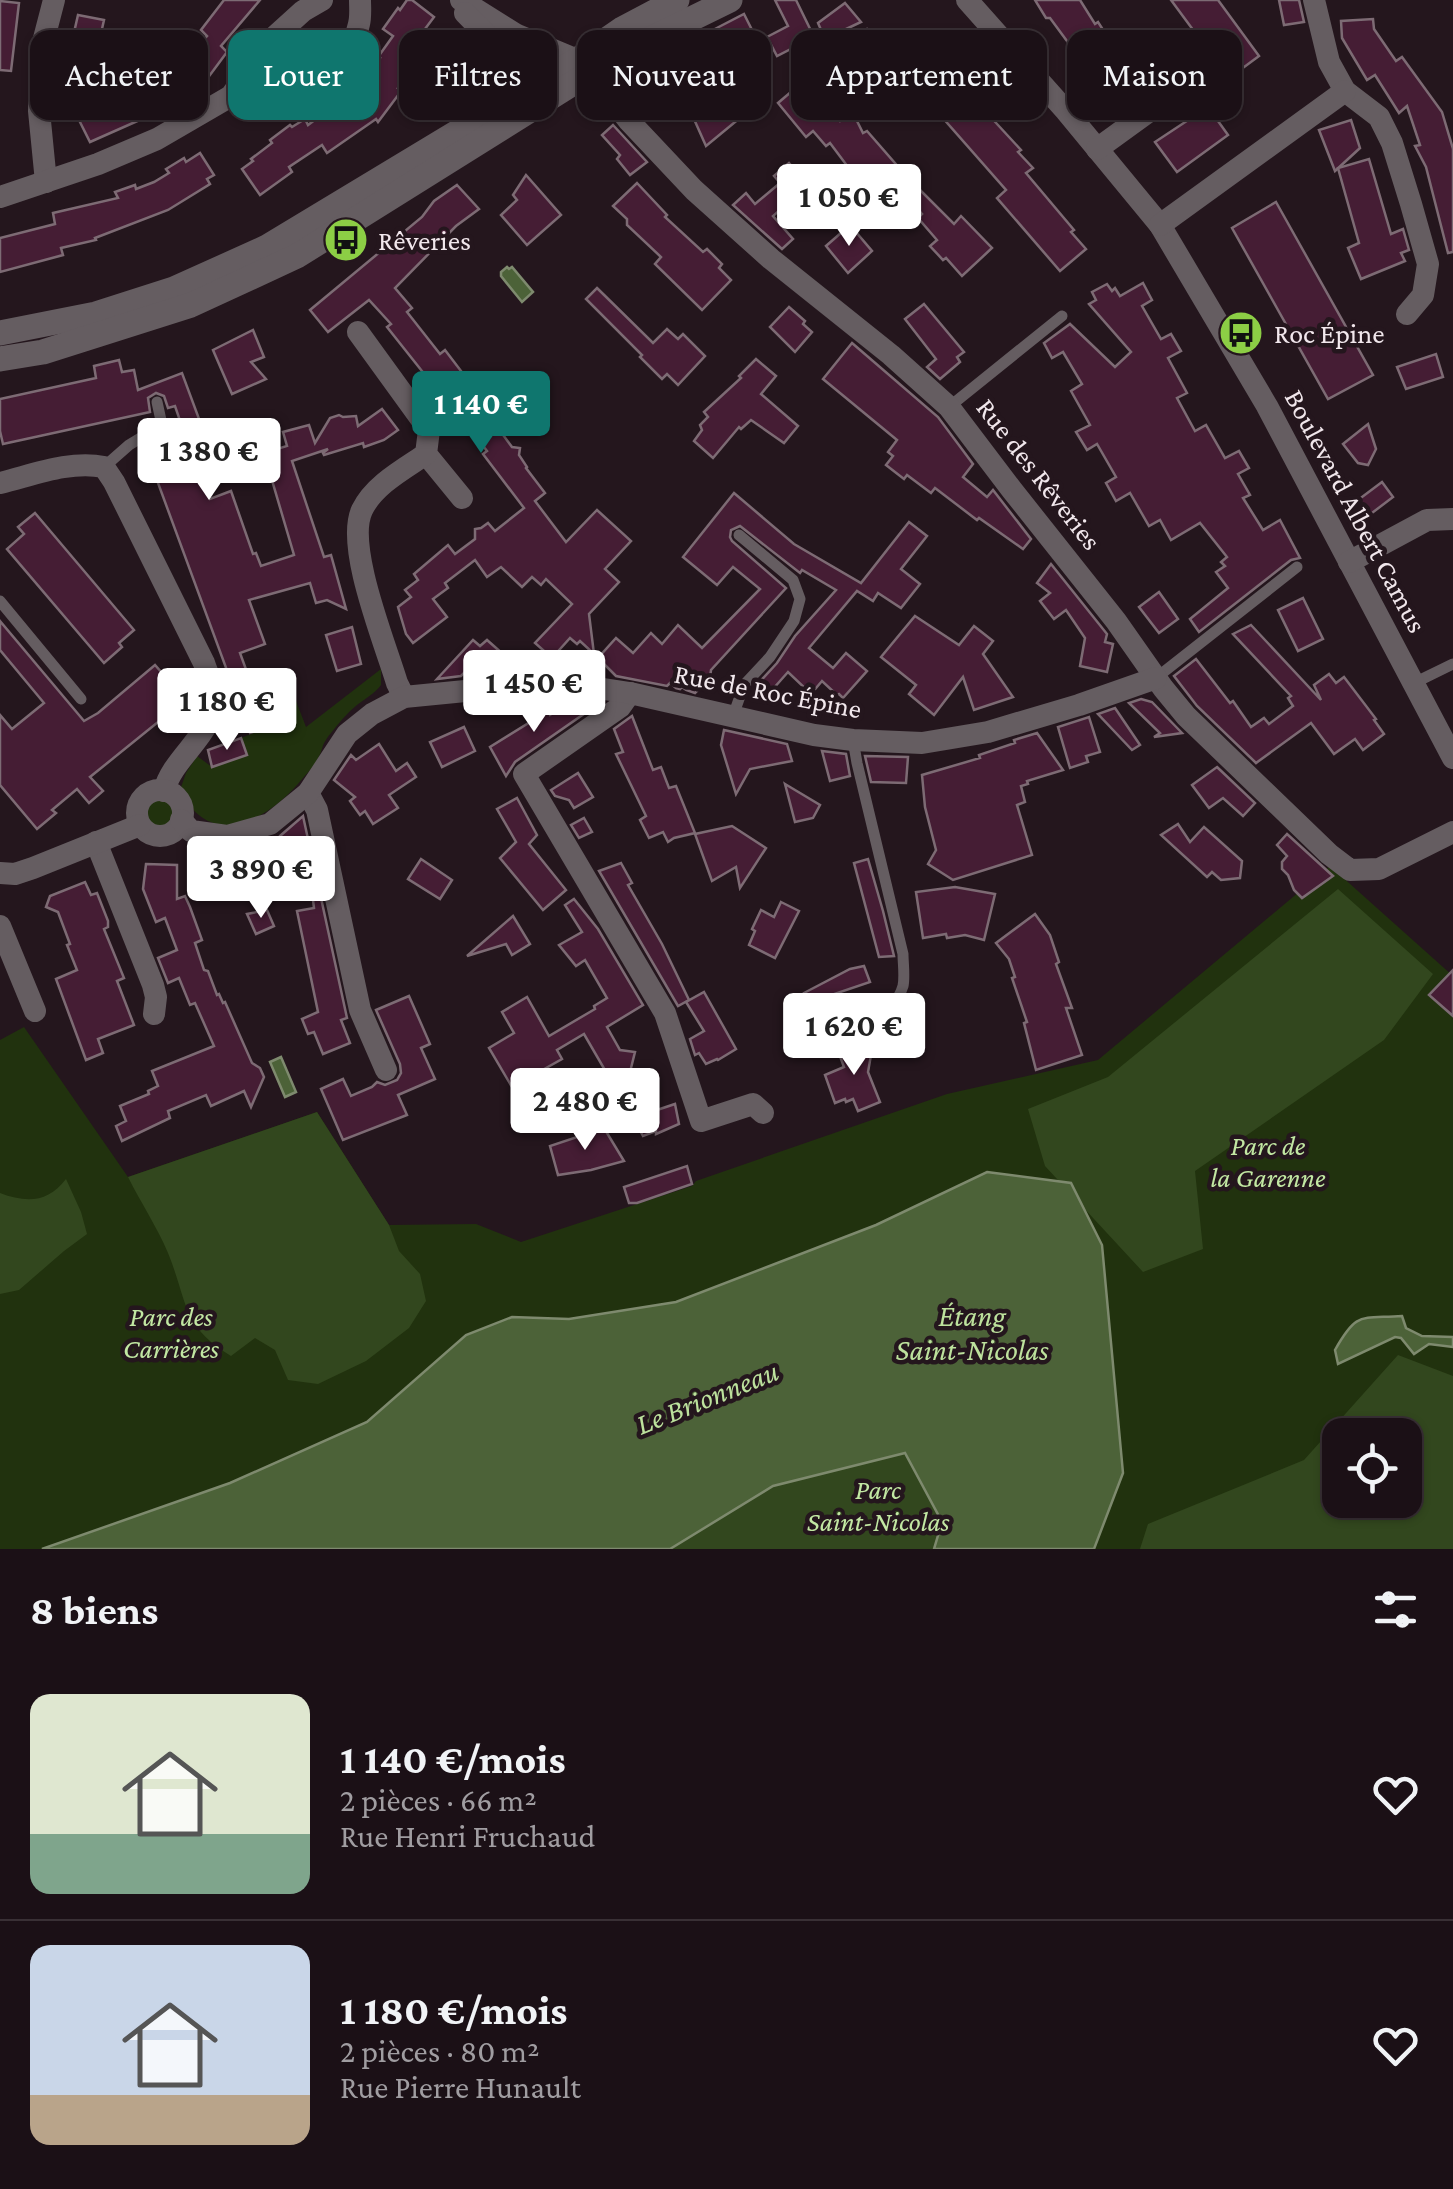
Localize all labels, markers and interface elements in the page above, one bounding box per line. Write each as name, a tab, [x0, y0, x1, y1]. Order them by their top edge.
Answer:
chip: Acheter	[30, 30, 208, 120]
chip: Louer	[228, 30, 379, 120]
chip: Filtres	[399, 30, 557, 120]
chip: Nouveau	[577, 30, 771, 120]
chip: Appartement	[791, 30, 1047, 120]
chip: Maison	[1067, 30, 1242, 120]
pin: 1 050 €	[757, 164, 941, 249]
text: 1 050 €	[799, 178, 899, 214]
bus stop icon: Rêveries	[323, 217, 369, 263]
place label: Rêveries	[378, 225, 471, 256]
bus stop icon: Roc Épine	[1218, 310, 1264, 356]
place label: Roc Épine	[1274, 318, 1385, 349]
pin: 1 140 €	[389, 371, 573, 456]
street label: Boulevard Albert Camus	[1279, 384, 1433, 638]
text: 1 140 €	[434, 385, 528, 421]
street label: Rue des Rêveries	[970, 392, 1108, 556]
pin: 1 380 €	[117, 418, 301, 503]
text: 1 380 €	[160, 432, 258, 468]
pin: 1 450 €	[442, 650, 626, 735]
street label: Rue de Roc Épine	[672, 658, 864, 724]
text: 1 450 €	[485, 664, 583, 700]
pin: 1 180 €	[135, 668, 319, 753]
text: 1 180 €	[179, 682, 275, 718]
pin: 3 890 €	[169, 836, 353, 921]
text: 3 890 €	[209, 850, 313, 886]
pin: 1 620 €	[762, 993, 946, 1078]
text: 1 620 €	[805, 1007, 903, 1043]
pin: 2 480 €	[493, 1068, 677, 1153]
text: 2 480 €	[533, 1082, 637, 1118]
park label: Parc de la Garenne	[1210, 1130, 1326, 1193]
water label: Étang Saint-Nicolas	[896, 1299, 1049, 1366]
park label: Parc des Carrières	[123, 1301, 219, 1364]
water label: Le Brionneau	[631, 1353, 783, 1441]
map controls	[1322, 1418, 1422, 1518]
button: locate	[1322, 1418, 1422, 1518]
park label: Parc Saint-Nicolas	[807, 1474, 950, 1537]
icon: filters	[1368, 1582, 1423, 1637]
text: 8 biens	[30, 1586, 158, 1633]
icon: home	[110, 1734, 230, 1854]
text: 1 140 €/mois	[340, 1735, 566, 1782]
icon: heart	[1368, 1767, 1423, 1822]
text: 2 pièces · 66 m²	[340, 1782, 537, 1818]
text: Rue Henri Fruchaud	[340, 1818, 595, 1854]
icon: home	[110, 1985, 230, 2105]
text: 1 180 €/mois	[340, 1986, 567, 2033]
icon: heart	[1368, 2018, 1423, 2073]
text: 2 pièces · 80 m²	[340, 2033, 539, 2069]
text: Rue Pierre Hunault	[340, 2069, 581, 2105]

